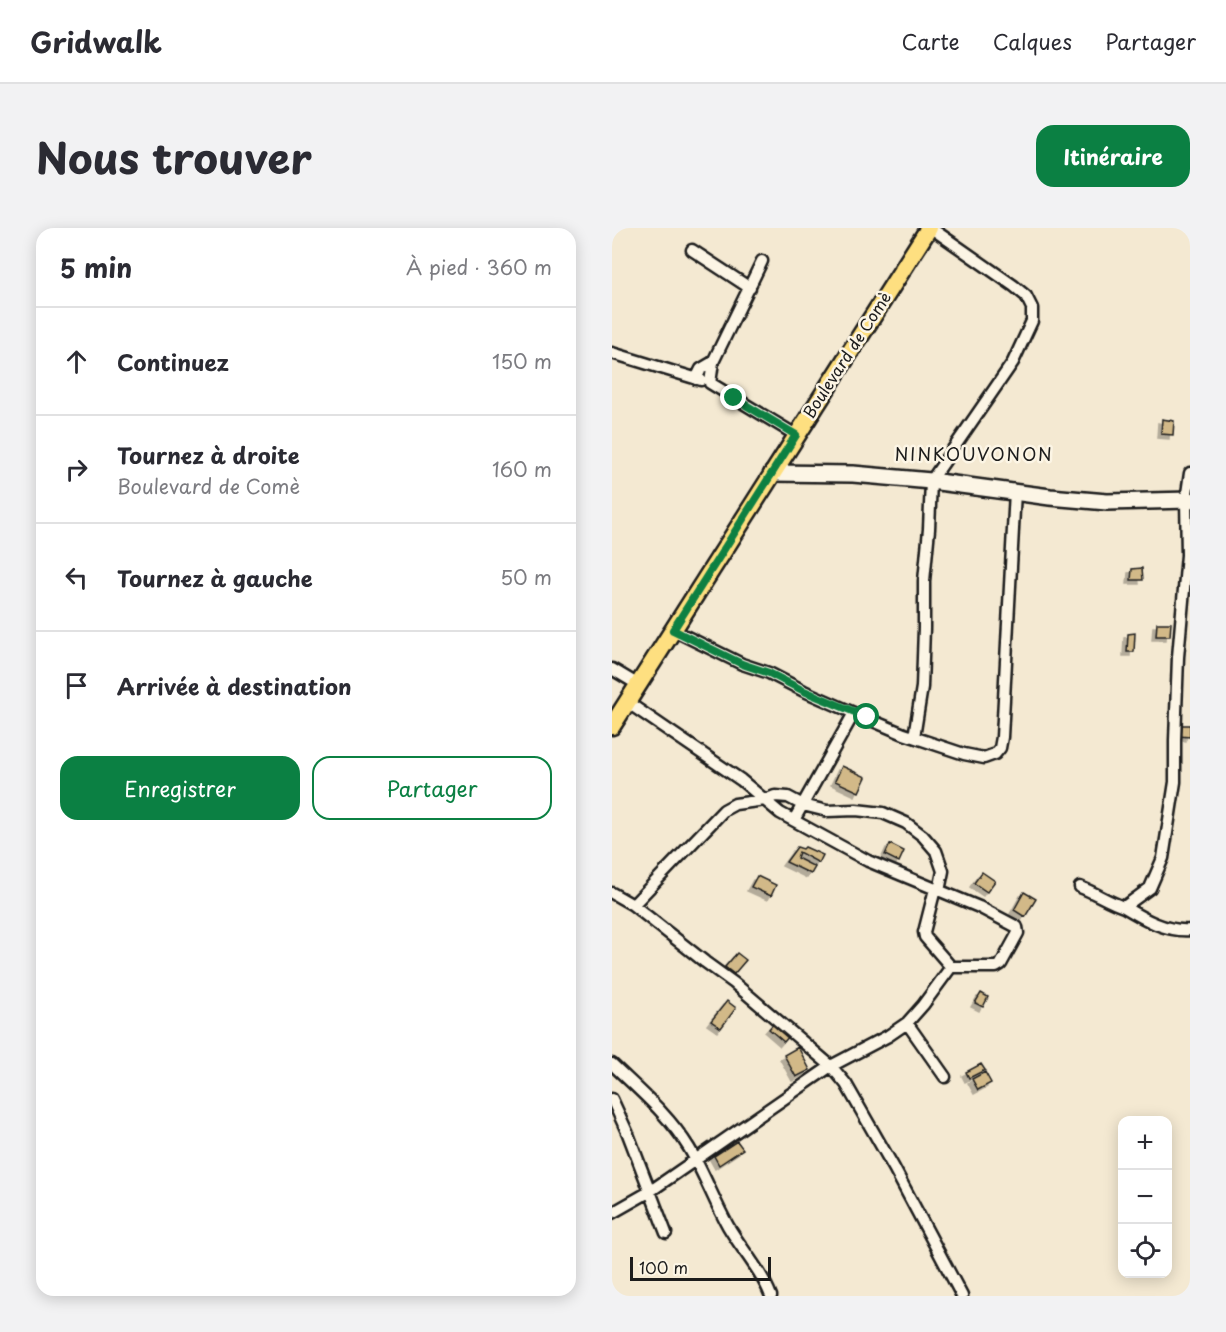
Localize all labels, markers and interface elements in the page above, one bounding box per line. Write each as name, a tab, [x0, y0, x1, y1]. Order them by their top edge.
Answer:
text: Gridwalk	[30, 20, 162, 63]
text: Carte	[902, 25, 960, 57]
text: Calques	[993, 25, 1072, 57]
text: Partager	[1105, 25, 1196, 57]
text: Nous trouver	[36, 125, 312, 188]
button: Itinéraire	[1036, 125, 1190, 187]
text: 5 min	[60, 248, 132, 287]
text: À pied · 360 m	[406, 252, 552, 282]
street label: Boulevard de Comè	[796, 286, 896, 422]
icon: ahead	[60, 345, 93, 378]
text: Continuez	[117, 345, 229, 378]
text: 150 m	[492, 346, 552, 376]
route end	[720, 384, 746, 410]
text: Tournez à droite	[117, 438, 300, 471]
district label: NINKOUVONON	[895, 440, 1053, 467]
icon: right	[60, 453, 93, 486]
text: 160 m	[492, 454, 552, 484]
text: Boulevard de Comè	[117, 471, 300, 501]
icon: left	[60, 561, 93, 594]
text: Tournez à gauche	[117, 561, 313, 594]
text: 50 m	[500, 562, 552, 592]
icon: arrive	[60, 669, 93, 702]
text: Arrivée à destination	[117, 669, 351, 702]
route start	[853, 703, 879, 729]
button: Enregistrer	[60, 756, 300, 820]
button: Partager	[312, 756, 552, 820]
map controls	[1118, 1116, 1172, 1278]
button: +	[1118, 1116, 1172, 1170]
button: −	[1118, 1170, 1172, 1224]
button: locate	[1118, 1224, 1172, 1278]
scale bar	[630, 1254, 771, 1282]
text: 100 m	[639, 1255, 688, 1279]

